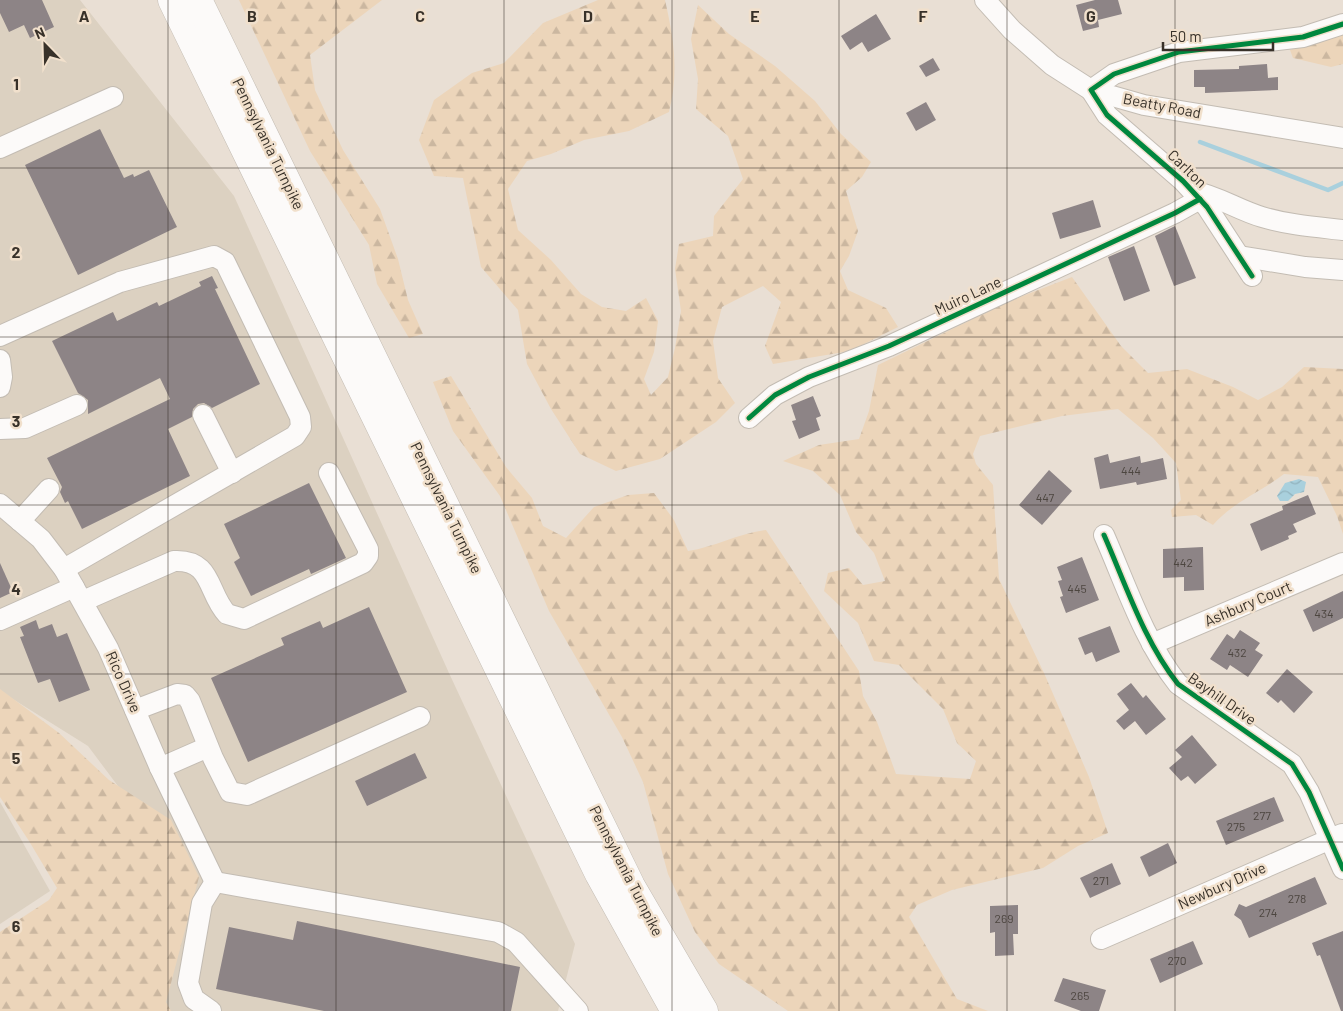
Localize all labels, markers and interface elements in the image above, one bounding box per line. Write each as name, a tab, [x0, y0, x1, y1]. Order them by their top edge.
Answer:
text: A	[79, 6, 90, 25]
text: B	[247, 6, 257, 25]
text: C	[415, 6, 425, 25]
text: D	[583, 6, 593, 25]
text: E	[750, 6, 760, 25]
text: F	[919, 6, 928, 25]
text: G	[1086, 6, 1096, 25]
north arrow	[20, 20, 70, 70]
scale bar	[1163, 20, 1273, 52]
text: N	[32, 23, 47, 42]
text: 50 m	[1170, 27, 1202, 45]
text: 1	[13, 74, 19, 93]
street label: Pennsylvania Turnpike	[229, 75, 309, 212]
street label: Beatty Road	[1122, 89, 1203, 121]
street label: Carlton	[1165, 145, 1211, 191]
text: 2	[12, 242, 21, 261]
street label: Muiro Lane	[931, 272, 1004, 318]
text: 3	[12, 411, 20, 430]
street label: Pennsylvania Turnpike	[407, 439, 487, 576]
house number: 444	[1121, 463, 1141, 477]
house number: 447	[1036, 490, 1055, 504]
house number: 442	[1173, 555, 1193, 569]
street label: Ashbury Court	[1201, 577, 1294, 630]
text: 4	[11, 579, 21, 598]
house number: 445	[1067, 581, 1087, 595]
house number: 434	[1314, 606, 1334, 620]
house number: 432	[1227, 645, 1247, 659]
street label: Rico Drive	[102, 648, 145, 715]
street label: Bayhill Drive	[1185, 668, 1260, 728]
text: 5	[12, 748, 21, 767]
street label: Pennsylvania Turnpike	[586, 802, 668, 939]
house number: 277	[1253, 808, 1271, 822]
house number: 275	[1227, 819, 1245, 833]
street label: Newbury Drive	[1175, 858, 1268, 912]
house number: 271	[1093, 873, 1109, 887]
house number: 278	[1288, 891, 1306, 905]
house number: 274	[1259, 905, 1277, 919]
house number: 269	[995, 911, 1013, 925]
text: 6	[12, 916, 21, 935]
house number: 270	[1168, 953, 1186, 967]
house number: 265	[1071, 988, 1089, 1002]

